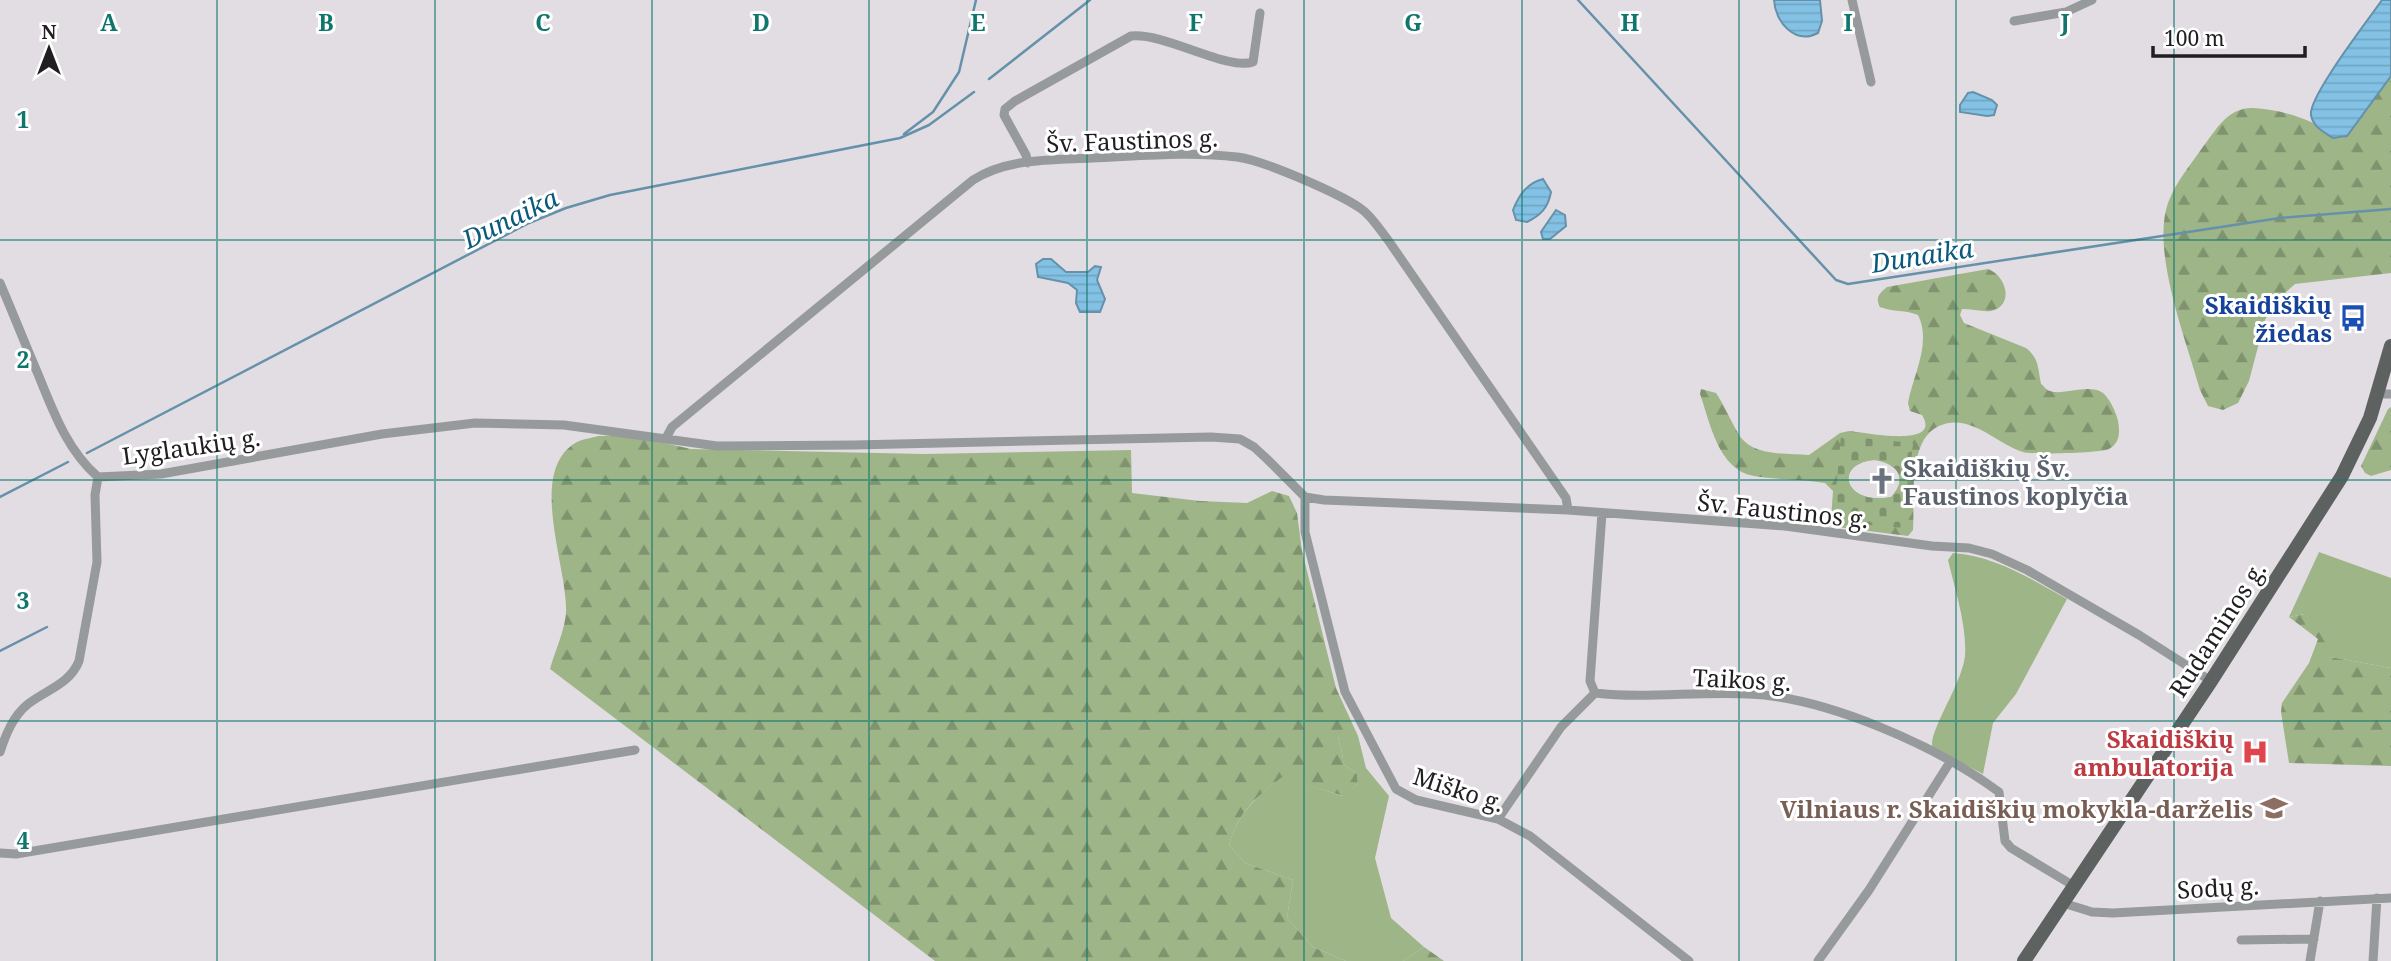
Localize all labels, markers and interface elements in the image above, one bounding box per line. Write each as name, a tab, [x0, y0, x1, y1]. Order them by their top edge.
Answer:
text: A	[100, 6, 118, 38]
text: B	[318, 6, 334, 38]
text: C	[535, 6, 551, 38]
text: D	[752, 6, 770, 38]
text: E	[970, 6, 986, 38]
text: F	[1189, 6, 1203, 38]
text: G	[1404, 6, 1422, 38]
text: H	[1621, 6, 1640, 38]
text: I	[1843, 6, 1853, 38]
text: J	[2059, 6, 2070, 38]
north arrow	[14, 14, 84, 84]
scale bar	[2153, 14, 2305, 58]
text: N	[42, 19, 57, 45]
text: 100 m	[2164, 24, 2225, 52]
text: 1	[17, 103, 30, 135]
street label: Šv. Faustinos g.	[1046, 121, 1218, 159]
water label: Dunaika	[455, 179, 564, 257]
water label: Dunaika	[1867, 229, 1976, 281]
place label: Skaidiškių žiedas	[2205, 288, 2332, 349]
bus stop icon: Skaidiškių žiedas	[2338, 303, 2368, 333]
text: 2	[17, 343, 30, 375]
street label: Lyglaukių g.	[120, 420, 262, 472]
place label: Skaidiškių Šv. Faustinos koplyčia	[1903, 451, 2128, 512]
church icon: Skaidiškių Šv. Faustinos koplyčia	[1867, 466, 1897, 496]
street label: Šv. Faustinos g.	[1696, 485, 1870, 535]
street label: Rudaminos g.	[2161, 555, 2273, 703]
text: 3	[17, 584, 30, 616]
street label: Taikos g.	[1692, 660, 1792, 698]
place label: Skaidiškių ambulatorija	[2073, 722, 2234, 783]
hospital icon: Skaidiškių ambulatorija	[2240, 737, 2270, 767]
street label: Miško g.	[1409, 759, 1509, 819]
place label: Vilniaus r. Skaidiškių mokykla-darželis	[1780, 792, 2253, 825]
school or university icon: Vilniaus r. Skaidiškių mokykla-darželis	[2259, 793, 2289, 823]
text: 4	[17, 824, 30, 856]
street label: Sodų g.	[2176, 868, 2260, 906]

